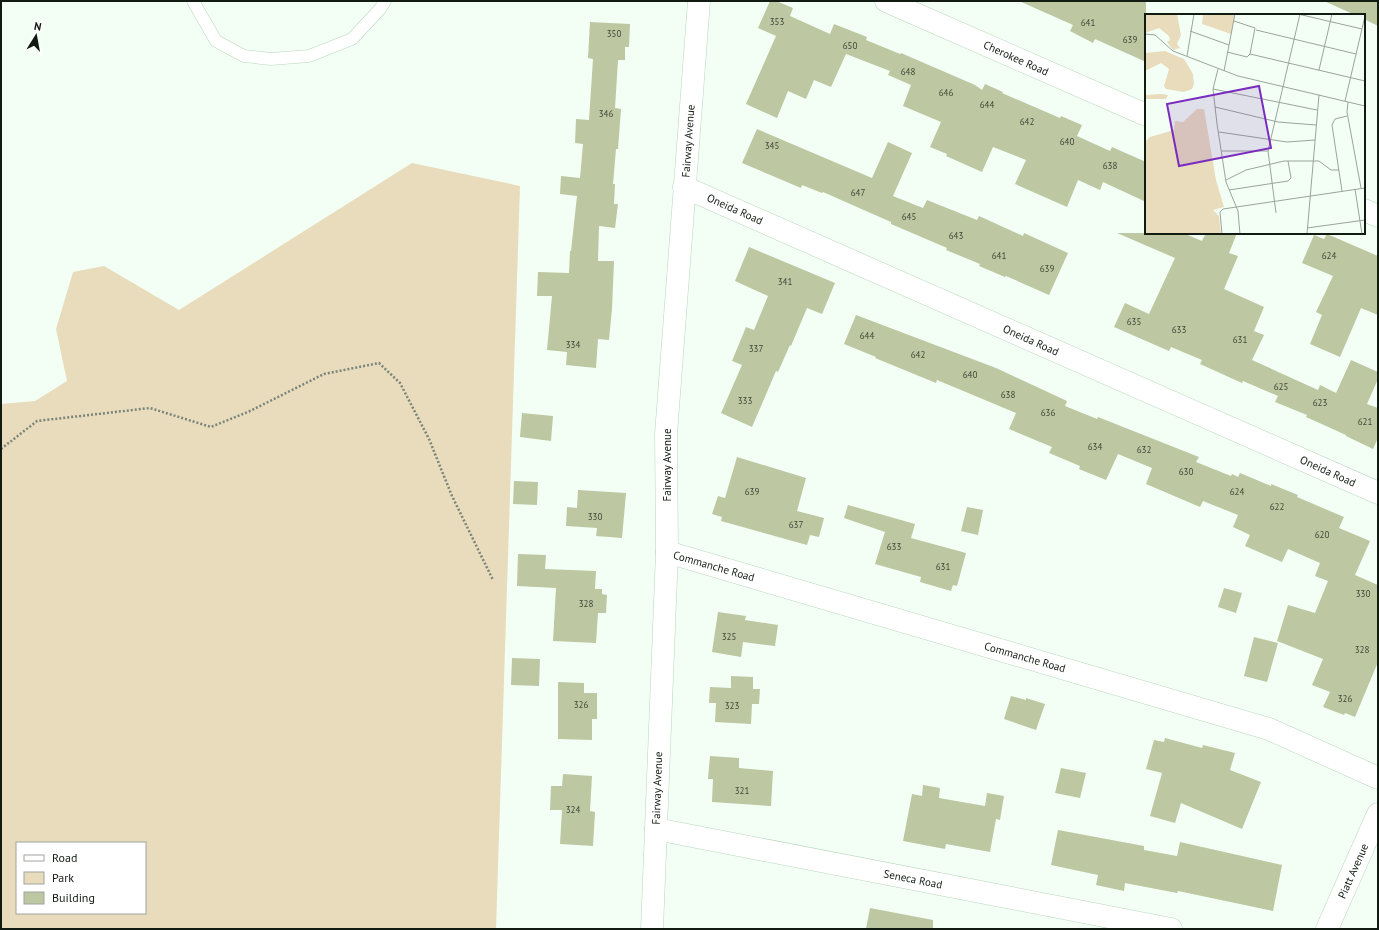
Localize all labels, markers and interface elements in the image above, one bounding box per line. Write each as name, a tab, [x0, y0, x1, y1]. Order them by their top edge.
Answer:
inset map	[1145, 14, 1365, 234]
north arrow	[16, 16, 56, 56]
house number: 353	[770, 16, 784, 27]
house number: 641	[1081, 17, 1095, 28]
text: N	[33, 19, 43, 34]
house number: 350	[607, 28, 621, 39]
house number: 639	[1123, 34, 1137, 45]
street label: Cherokee Road	[981, 37, 1051, 79]
house number: 650	[843, 40, 857, 51]
house number: 648	[901, 66, 915, 77]
house number: 646	[939, 87, 953, 98]
house number: 644	[980, 99, 994, 110]
street label: Fairway Avenue	[678, 104, 698, 178]
house number: 346	[599, 108, 613, 119]
house number: 642	[1020, 116, 1034, 127]
house number: 640	[1060, 136, 1074, 147]
house number: 345	[765, 140, 779, 151]
house number: 638	[1103, 160, 1117, 171]
house number: 647	[851, 187, 865, 198]
street label: Oneida Road	[705, 190, 765, 228]
house number: 645	[902, 211, 916, 222]
house number: 643	[949, 230, 963, 241]
house number: 641	[992, 250, 1006, 261]
house number: 624	[1322, 250, 1336, 261]
house number: 639	[1040, 263, 1054, 274]
house number: 341	[778, 276, 792, 287]
house number: 635	[1127, 316, 1141, 327]
street label: Oneida Road	[1001, 321, 1061, 359]
house number: 633	[1172, 324, 1186, 335]
house number: 644	[860, 330, 874, 341]
house number: 631	[1233, 334, 1247, 345]
house number: 334	[566, 339, 580, 350]
house number: 337	[749, 343, 763, 354]
house number: 642	[911, 349, 925, 360]
house number: 640	[963, 369, 977, 380]
house number: 625	[1274, 381, 1288, 392]
house number: 638	[1001, 389, 1015, 400]
house number: 333	[738, 395, 752, 406]
house number: 623	[1313, 397, 1327, 408]
house number: 636	[1041, 407, 1055, 418]
house number: 621	[1358, 416, 1372, 427]
street label: Fairway Avenue	[660, 428, 674, 502]
house number: 634	[1088, 441, 1102, 452]
house number: 632	[1137, 444, 1151, 455]
street label: Oneida Road	[1298, 452, 1358, 490]
house number: 630	[1179, 466, 1193, 477]
house number: 639	[745, 486, 759, 497]
house number: 624	[1230, 486, 1244, 497]
house number: 622	[1270, 501, 1284, 512]
house number: 330	[588, 511, 602, 522]
house number: 637	[789, 519, 803, 530]
house number: 620	[1315, 529, 1329, 540]
house number: 633	[887, 541, 901, 552]
street label: Commanche Road	[672, 548, 756, 584]
house number: 631	[936, 561, 950, 572]
house number: 330	[1356, 588, 1370, 599]
house number: 328	[579, 598, 593, 609]
house number: 325	[722, 631, 736, 642]
street label: Commanche Road	[983, 639, 1067, 675]
house number: 328	[1355, 644, 1369, 655]
house number: 326	[1338, 693, 1352, 704]
house number: 326	[574, 699, 588, 710]
house number: 323	[725, 700, 739, 711]
street label: Fairway Avenue	[649, 751, 665, 825]
house number: 321	[735, 785, 749, 796]
house number: 324	[566, 804, 580, 815]
street label: Piatt Avenue	[1335, 841, 1372, 901]
legend	[16, 842, 146, 914]
text: Road	[52, 850, 77, 865]
street label: Seneca Road	[882, 866, 944, 892]
text: Park	[52, 870, 74, 885]
text: Building	[52, 890, 95, 905]

